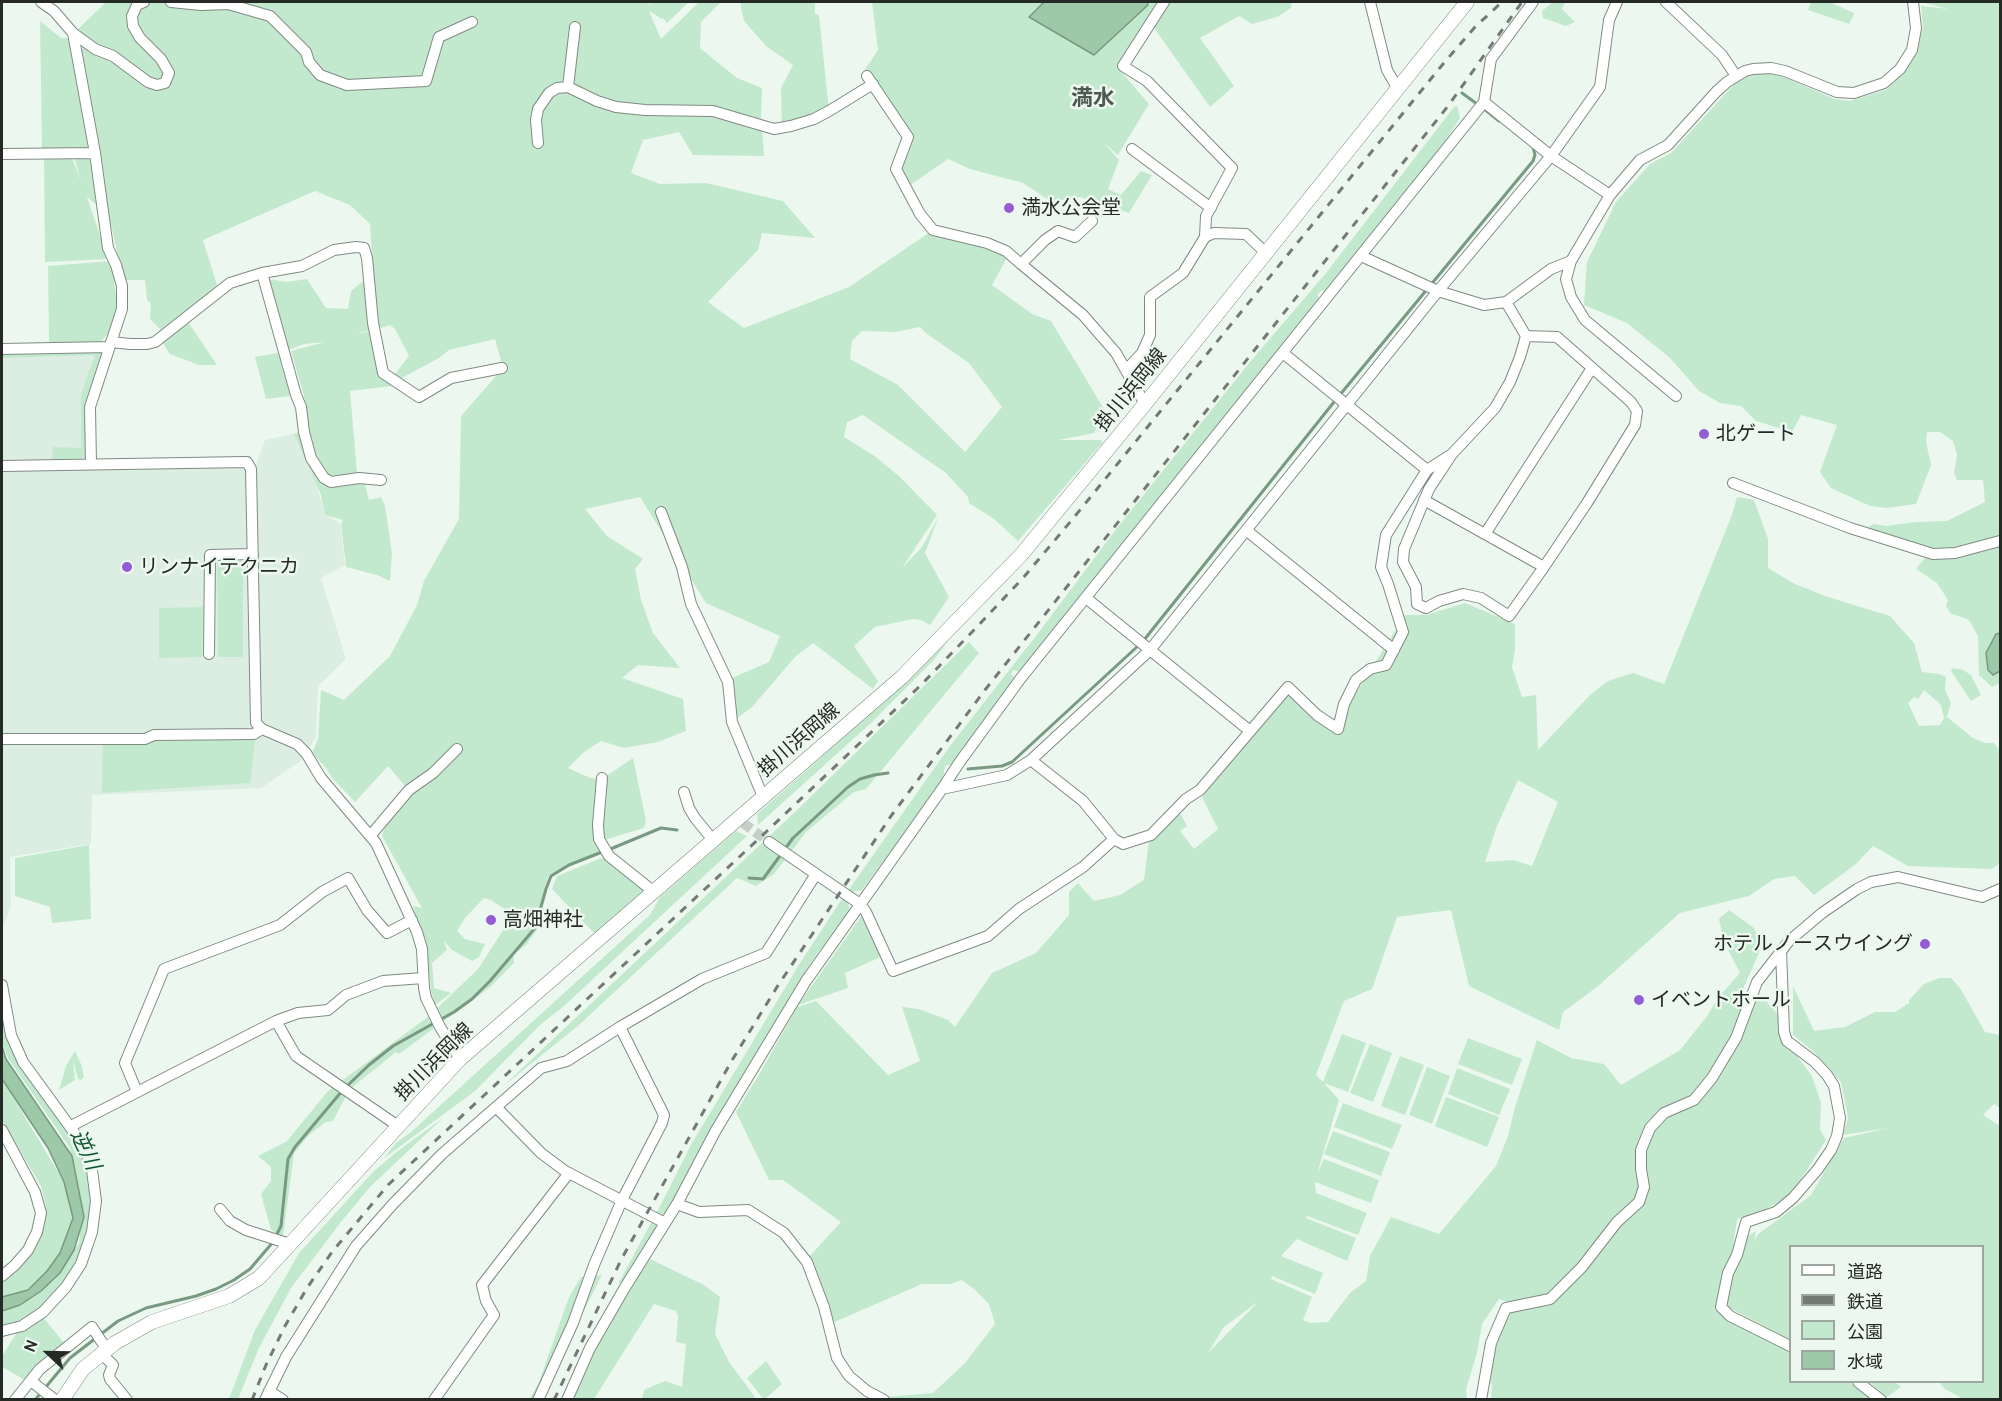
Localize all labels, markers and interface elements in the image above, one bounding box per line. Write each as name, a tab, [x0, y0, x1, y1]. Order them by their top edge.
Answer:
district label: 満水	[1071, 86, 1115, 112]
place label: 満水公会堂	[1021, 196, 1121, 220]
marker: 満水公会堂	[1002, 201, 1016, 215]
street label: 掛川浜岡線	[1090, 344, 1172, 436]
place label: 北ゲート	[1716, 422, 1796, 446]
marker: 北ゲート	[1697, 427, 1711, 441]
place label: リンナイテクニカ	[139, 555, 299, 579]
marker: リンナイテクニカ	[120, 560, 134, 574]
street label: 掛川浜岡線	[753, 698, 845, 782]
place label: 高畑神社	[503, 908, 583, 932]
marker: 高畑神社	[484, 913, 498, 927]
place label: ホテルノースウイング	[1713, 932, 1913, 956]
marker: ホテルノースウイング	[1918, 937, 1932, 951]
place label: イベントホール	[1651, 988, 1791, 1012]
marker: イベントホール	[1632, 993, 1646, 1007]
street label: 掛川浜岡線	[390, 1018, 478, 1106]
water label: 逆川	[65, 1126, 105, 1174]
legend	[1789, 1245, 1984, 1383]
text: 道路	[1847, 1261, 1883, 1283]
text: 鉄道	[1847, 1291, 1883, 1313]
text: 公園	[1847, 1321, 1883, 1343]
north arrow	[18, 1323, 78, 1383]
text: N	[20, 1337, 42, 1355]
text: 水域	[1847, 1351, 1883, 1373]

